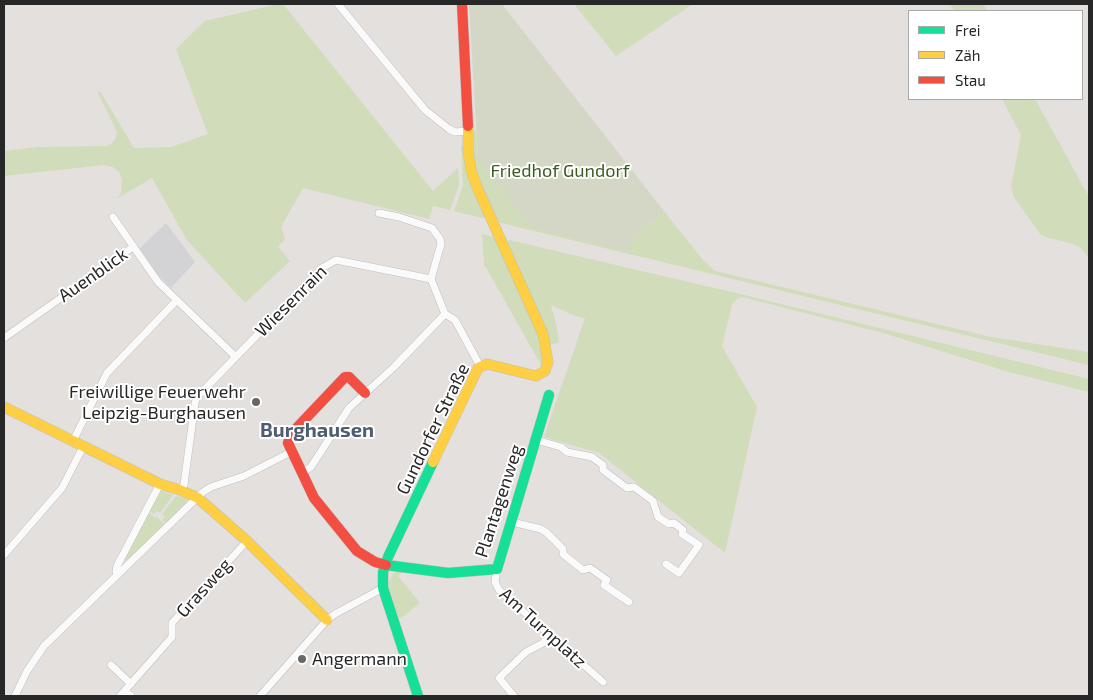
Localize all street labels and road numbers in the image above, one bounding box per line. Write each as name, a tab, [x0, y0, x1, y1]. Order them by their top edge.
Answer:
street label: Auenblick	[54, 243, 132, 307]
street label: Wiesenrain	[251, 261, 331, 341]
street label: Gundorfer Straße	[392, 360, 474, 498]
street label: Plantagenweg	[471, 442, 527, 560]
street label: Grasweg	[172, 554, 236, 622]
street label: Am Turnplatz	[495, 583, 591, 673]

